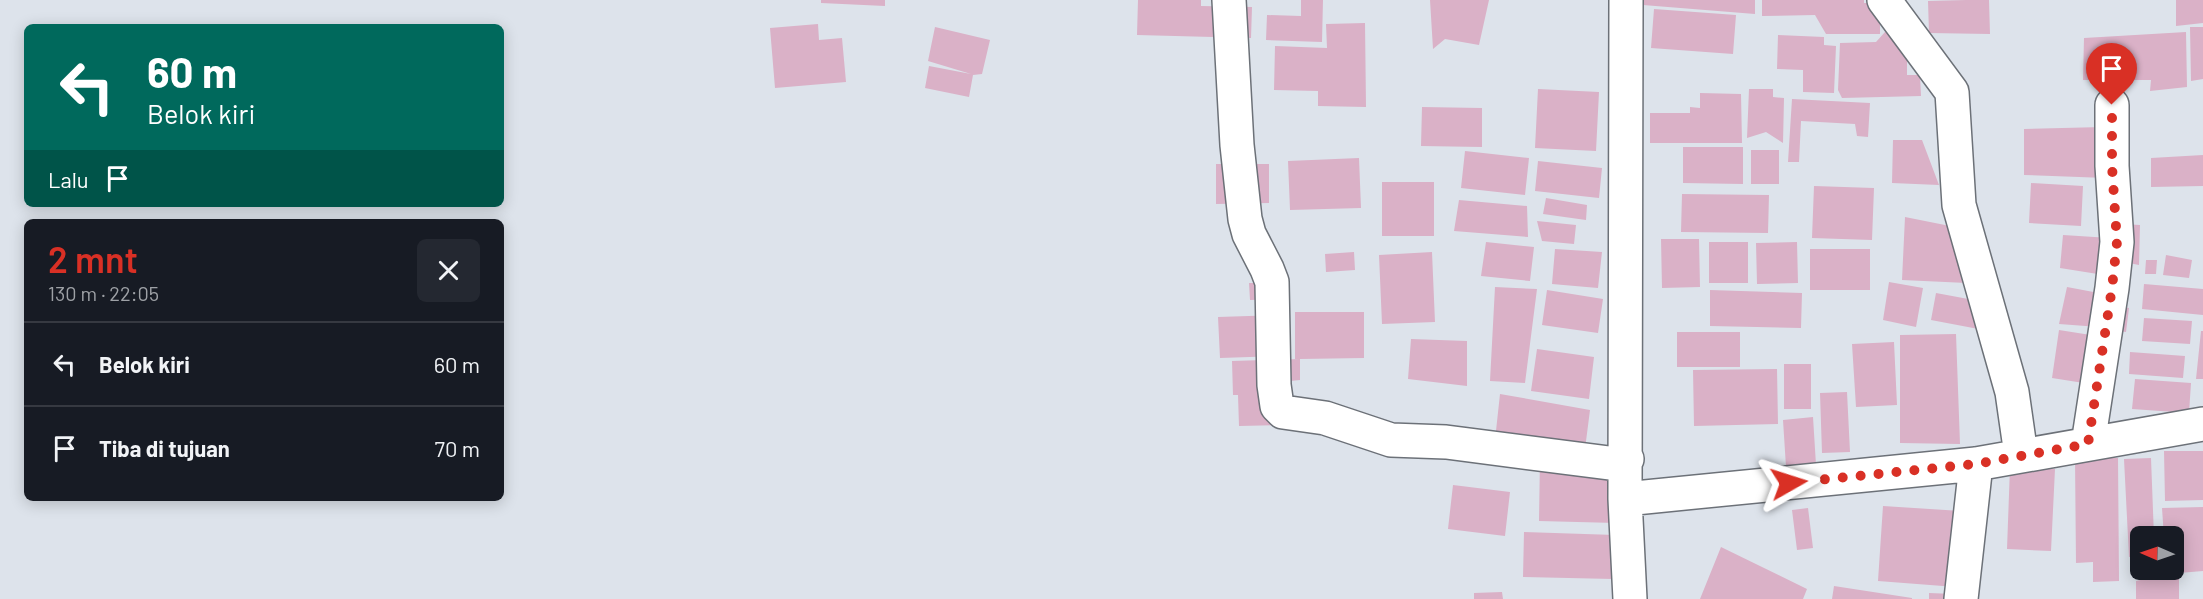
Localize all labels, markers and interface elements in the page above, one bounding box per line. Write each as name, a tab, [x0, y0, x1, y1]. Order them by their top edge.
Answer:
pin	[2086, 43, 2137, 105]
text: 60 m	[147, 46, 237, 96]
icon: left	[48, 48, 126, 126]
icon: arrive	[2095, 52, 2128, 85]
text: Belok kiri	[147, 97, 255, 129]
icon: arrive	[101, 162, 134, 195]
text: Lalu	[48, 166, 89, 192]
text: 2 mnt	[48, 237, 138, 280]
button: close	[417, 239, 480, 302]
text: 130 m · 22:05	[48, 281, 159, 305]
icon: left	[48, 348, 81, 381]
text: Belok kiri	[99, 351, 190, 377]
text: 60 m	[434, 351, 480, 377]
icon: arrive	[48, 432, 81, 465]
text: Tiba di tujuan	[99, 435, 230, 461]
text: 70 m	[435, 435, 480, 461]
position arrow	[1757, 451, 1821, 515]
north arrow	[2130, 526, 2184, 580]
map controls	[2130, 526, 2184, 580]

